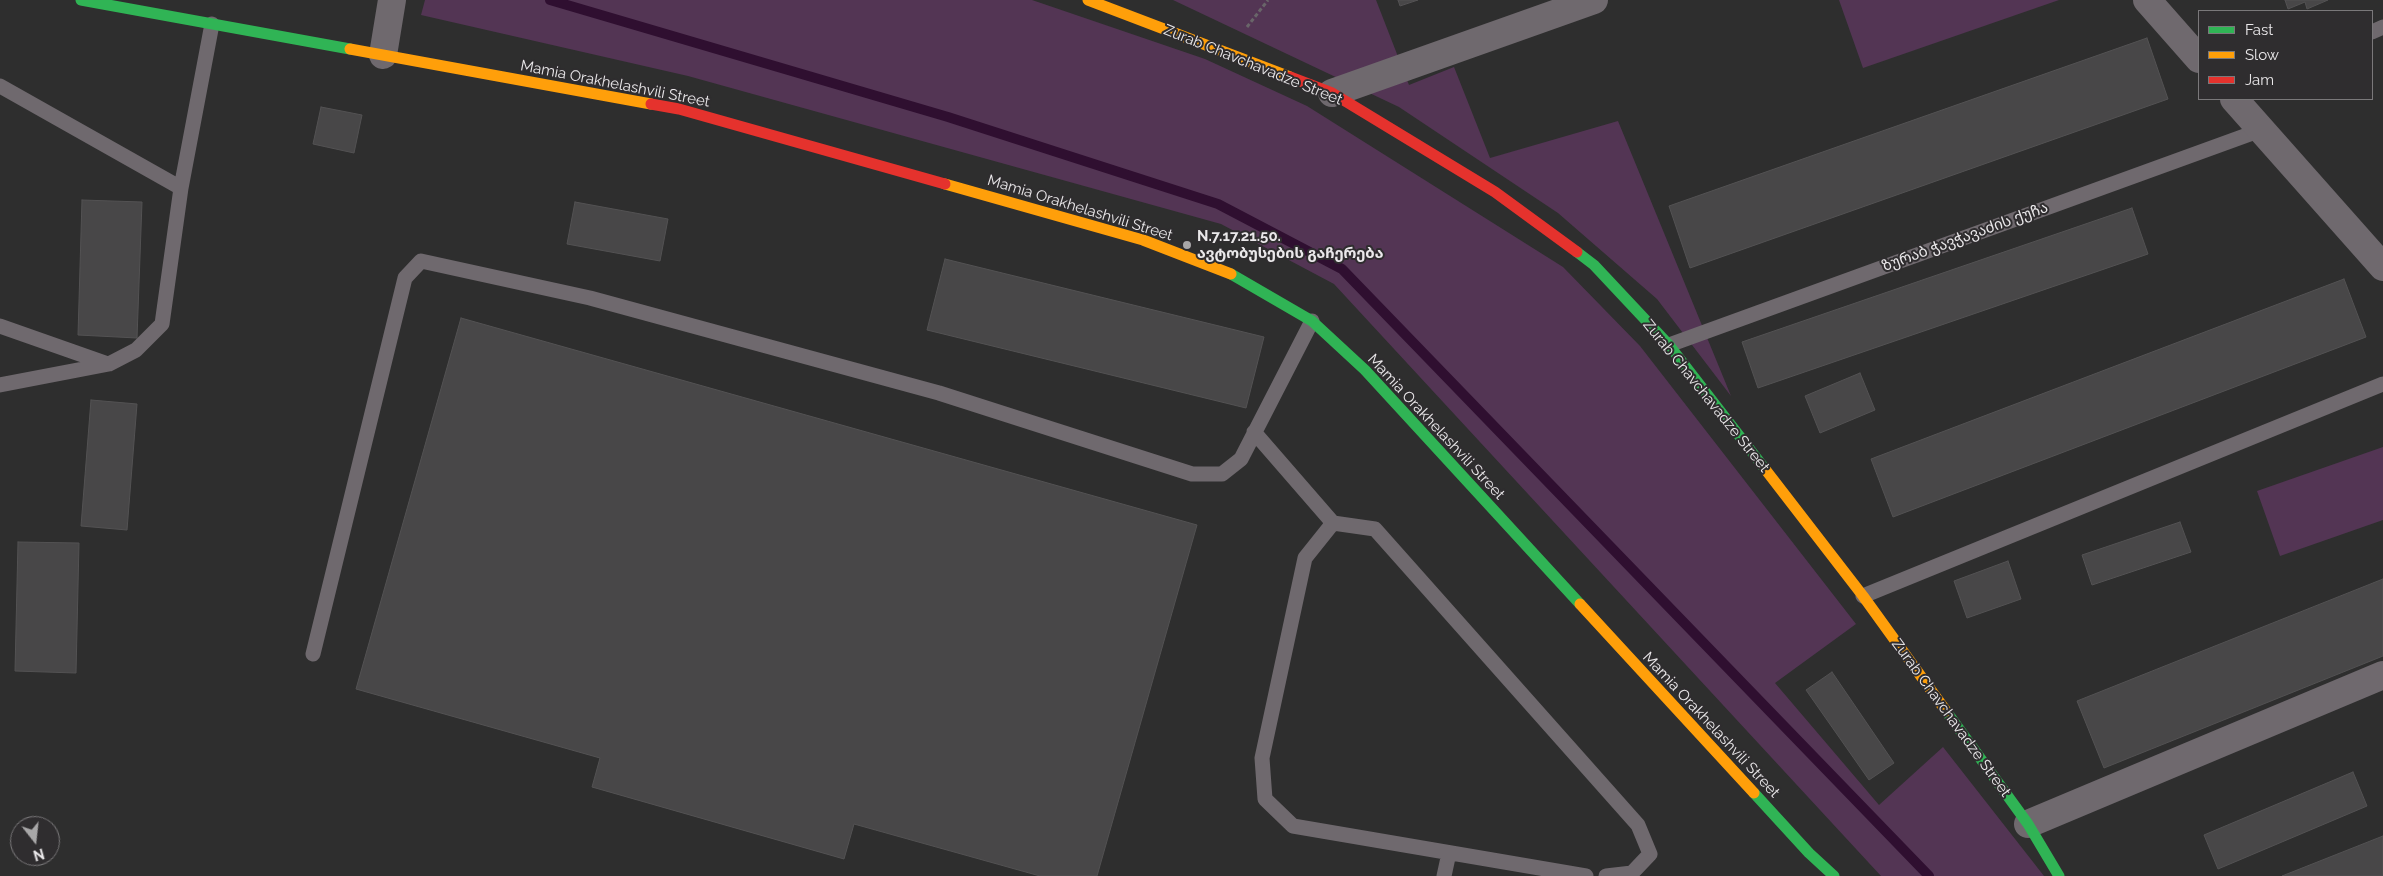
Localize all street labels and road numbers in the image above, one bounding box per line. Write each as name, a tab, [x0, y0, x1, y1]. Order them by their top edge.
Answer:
street label: Zurab Chavchavadze Street	[1161, 21, 1345, 109]
street label: Mamia Orakhelashvili Street	[519, 57, 711, 111]
street label: Mamia Orakhelashvili Street	[985, 171, 1175, 245]
street label: ზურაბ ჭავჭავაძის ქუჩა	[1880, 199, 2050, 275]
street label: Zurab Chavchavadze Street	[1639, 316, 1773, 476]
street label: Mamia Orakhelashvili Street	[1364, 350, 1508, 504]
street label: Zurab Chavchavadze Street	[1888, 635, 2014, 801]
street label: Mamia Orakhelashvili Street	[1639, 648, 1783, 802]

